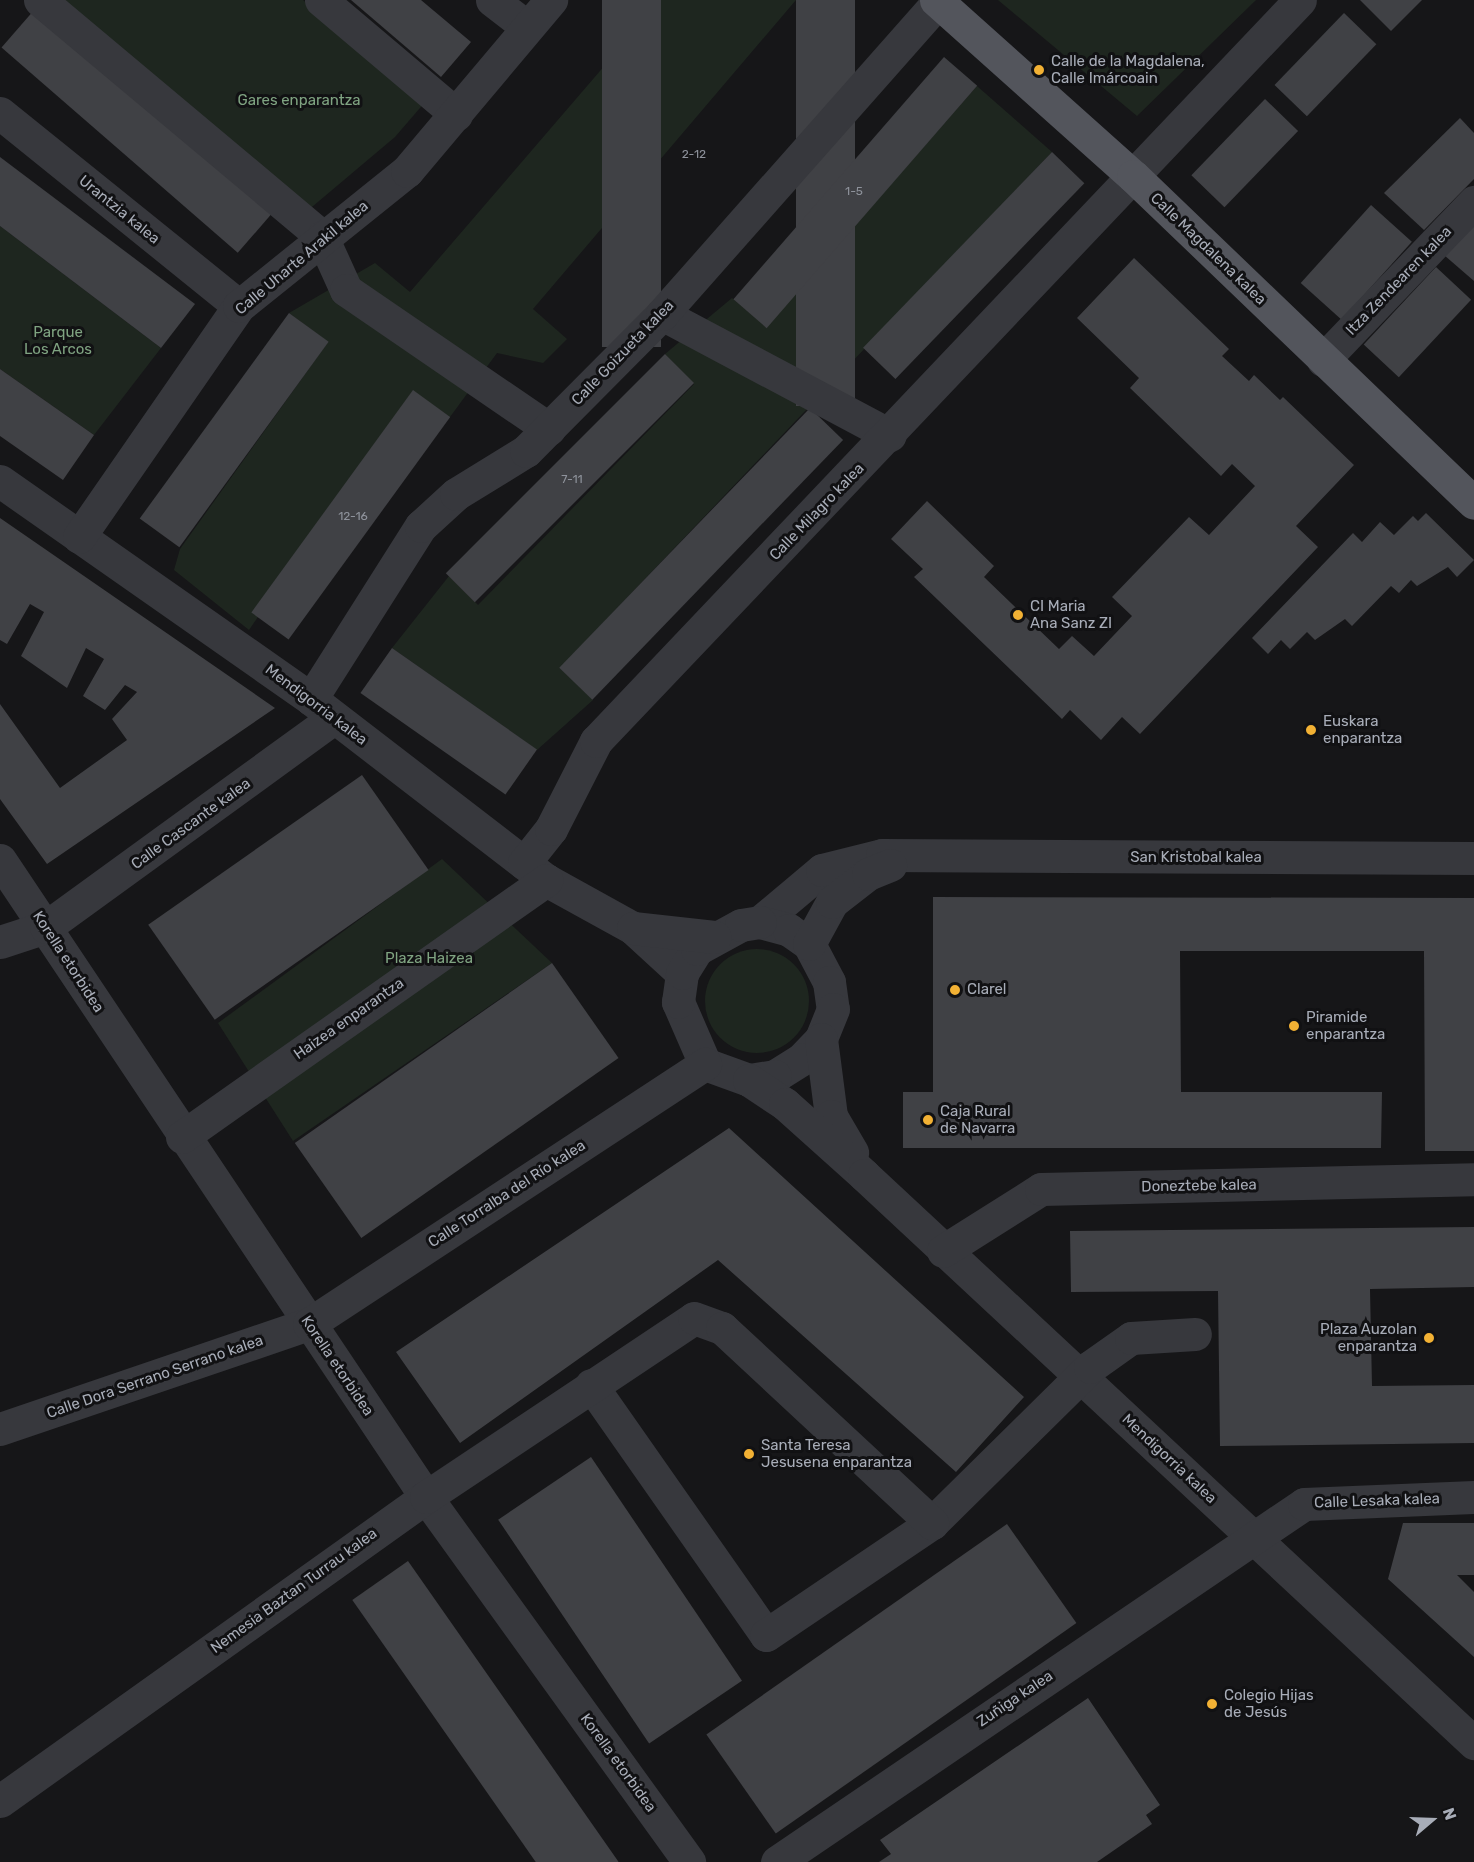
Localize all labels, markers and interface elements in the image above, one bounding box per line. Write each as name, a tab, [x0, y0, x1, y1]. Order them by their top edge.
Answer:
place label: Calle de la Magdalena, Calle Imárcoain	[1051, 52, 1205, 87]
marker: Calle de la Magdalena, Calle Imárcoain	[1032, 63, 1046, 77]
park label: Gares enparantza	[237, 92, 361, 110]
house number: 2-12	[682, 148, 706, 162]
street label: Urantzia kalea	[75, 172, 163, 248]
house number: 1-5	[845, 185, 863, 199]
street label: Calle Magdalena kalea	[1147, 189, 1269, 309]
street label: Calle Uharte Arakil kalea	[232, 197, 372, 319]
street label: Itza Zendearen kalea	[1342, 223, 1456, 339]
street label: Calle Goizueta kalea	[568, 297, 678, 409]
park label: Parque Los Arcos	[24, 323, 92, 358]
street label: Calle Milagro kalea	[766, 460, 868, 564]
house number: 7-11	[561, 473, 583, 487]
house number: 12-16	[338, 510, 368, 524]
place label: CI Maria Ana Sanz ZI	[1030, 597, 1112, 632]
marker: CI Maria Ana Sanz ZI	[1011, 608, 1025, 622]
street label: Mendigorria kalea	[262, 661, 370, 749]
place label: Euskara enparantza	[1323, 712, 1402, 747]
marker: Euskara enparantza	[1304, 723, 1318, 737]
street label: Calle Cascante kalea	[128, 775, 254, 873]
street label: San Kristobal kalea	[1130, 849, 1262, 867]
street label: Korella etorbidea	[29, 908, 107, 1016]
park label: Plaza Haizea	[385, 950, 473, 968]
street label: Haizea enparantza	[291, 974, 407, 1064]
place label: Clarel	[967, 981, 1007, 999]
marker: Clarel	[948, 983, 962, 997]
place label: Piramide enparantza	[1306, 1008, 1385, 1043]
marker: Piramide enparantza	[1287, 1019, 1301, 1033]
place label: Caja Rural de Navarra	[940, 1102, 1015, 1137]
marker: Caja Rural de Navarra	[921, 1113, 935, 1127]
street label: Calle Torralba del Río kalea	[425, 1136, 589, 1252]
street label: Doneztebe kalea	[1141, 1176, 1257, 1196]
street label: Korella etorbidea	[297, 1312, 377, 1420]
place label: Plaza Auzolan enparantza	[1320, 1320, 1417, 1355]
street label: Calle Dora Serrano Serrano kalea	[44, 1331, 266, 1423]
marker: Plaza Auzolan enparantza	[1422, 1331, 1436, 1345]
street label: Mendigorria kalea	[1118, 1411, 1220, 1507]
place label: Santa Teresa Jesusena enparantza	[761, 1436, 912, 1471]
marker: Santa Teresa Jesusena enparantza	[742, 1447, 756, 1461]
street label: Calle Lesaka kalea	[1314, 1490, 1440, 1512]
street label: Nemesia Baztan Turrau kalea	[207, 1524, 381, 1658]
street label: Zuñiga kalea	[974, 1667, 1056, 1731]
place label: Colegio Hijas de Jesús	[1224, 1686, 1314, 1721]
marker: Colegio Hijas de Jesús	[1205, 1697, 1219, 1711]
street label: Korella etorbidea	[576, 1710, 660, 1816]
north arrow	[1402, 1790, 1462, 1850]
text: N	[1439, 1805, 1460, 1823]

